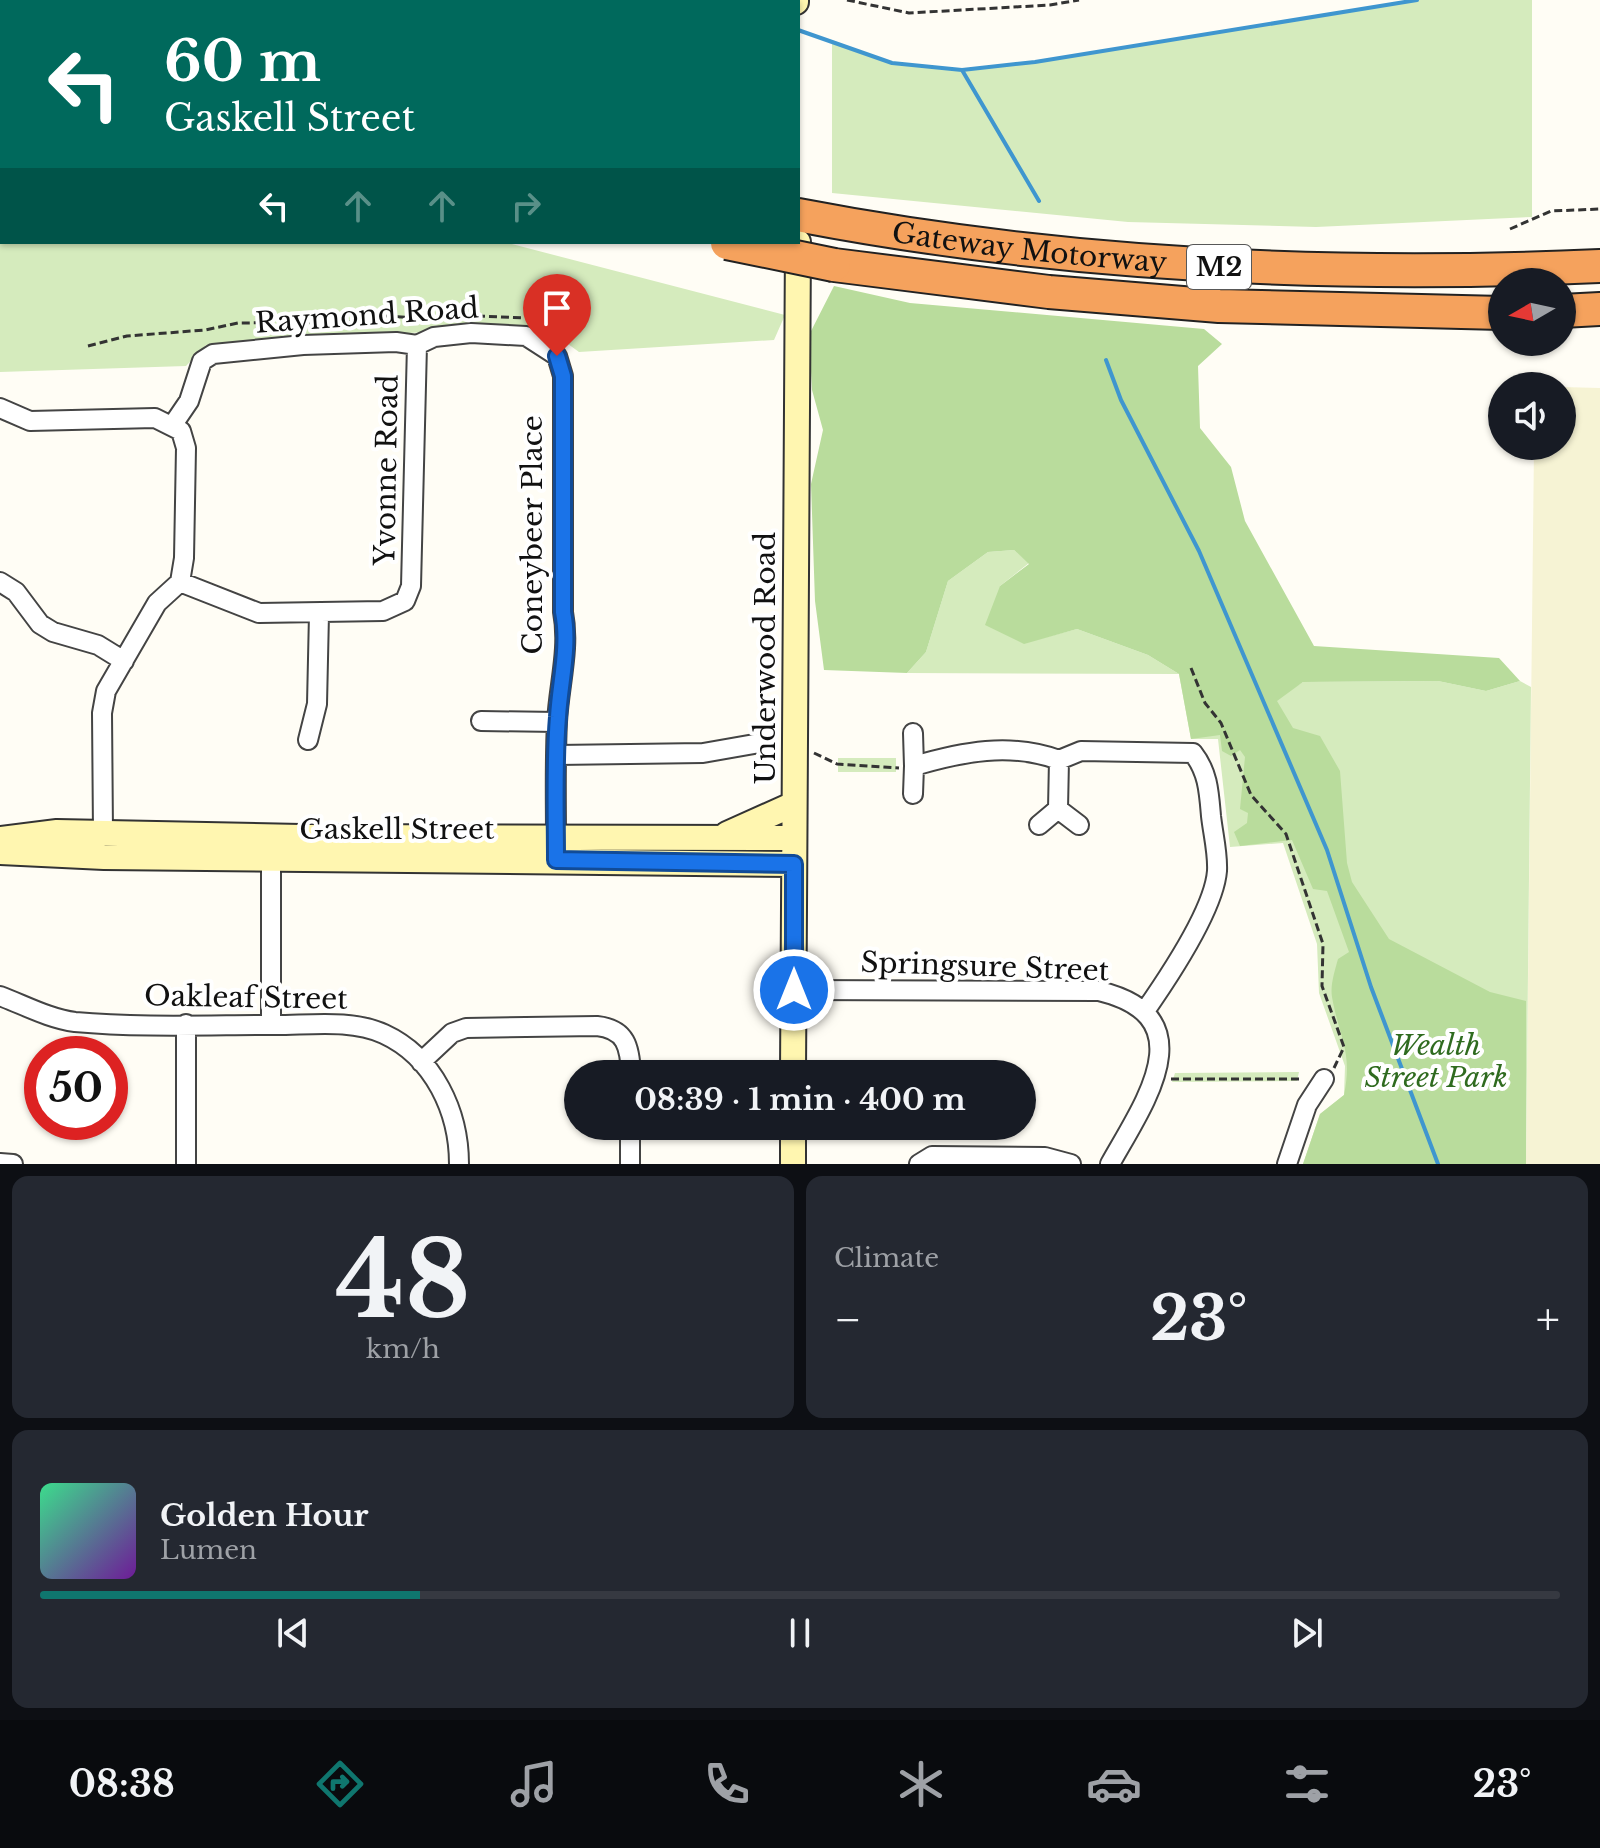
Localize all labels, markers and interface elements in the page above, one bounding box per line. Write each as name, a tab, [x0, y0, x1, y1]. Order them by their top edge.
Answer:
text: 60 m	[164, 27, 321, 96]
icon: left	[32, 32, 136, 136]
text: Gaskell Street	[164, 96, 415, 141]
icon: left	[252, 184, 296, 228]
icon: ahead	[336, 184, 380, 228]
icon: ahead	[420, 184, 464, 228]
icon: right	[504, 184, 548, 228]
street label: Gateway Motorway	[890, 215, 1168, 280]
road number: M2	[1187, 245, 1251, 289]
north arrow	[1488, 268, 1576, 356]
map controls	[1488, 268, 1576, 460]
pin	[523, 274, 591, 356]
icon: arrive	[535, 286, 579, 330]
street label: Raymond Road	[254, 290, 480, 341]
button: sound	[1488, 372, 1576, 460]
street label: Yvonne Road	[367, 374, 406, 567]
street label: Coneybeer Place	[515, 415, 550, 655]
street label: Underwood Road	[748, 532, 783, 784]
street label: Gaskell Street	[299, 812, 495, 847]
street label: Springsure Street	[860, 945, 1110, 988]
position arrow	[752, 948, 836, 1032]
street label: Oakleaf Street	[144, 978, 348, 1017]
park label: Wealth Street Park	[1365, 1028, 1508, 1095]
speed limit sign: 50	[24, 1036, 128, 1140]
text: 08:39 · 1 min · 400 m	[634, 1081, 966, 1118]
text: 48	[335, 1216, 471, 1345]
text: Climate	[834, 1242, 939, 1274]
text: 23°	[1150, 1282, 1248, 1356]
text: −	[834, 1292, 862, 1347]
text: +	[1536, 1292, 1560, 1347]
text: km/h	[366, 1333, 440, 1365]
text: Golden Hour	[160, 1497, 369, 1534]
text: Lumen	[160, 1534, 257, 1566]
icon: previous	[271, 1611, 315, 1655]
icon: pause	[778, 1611, 822, 1655]
icon: next	[1285, 1611, 1329, 1655]
icon: directions	[312, 1756, 368, 1812]
icon: music	[506, 1756, 562, 1812]
icon: phone	[699, 1756, 755, 1812]
icon: climate	[893, 1756, 949, 1812]
icon: car	[1086, 1756, 1142, 1812]
icon: filters	[1279, 1756, 1335, 1812]
text: 08:38	[69, 1762, 175, 1807]
text: 23°	[1473, 1762, 1531, 1807]

